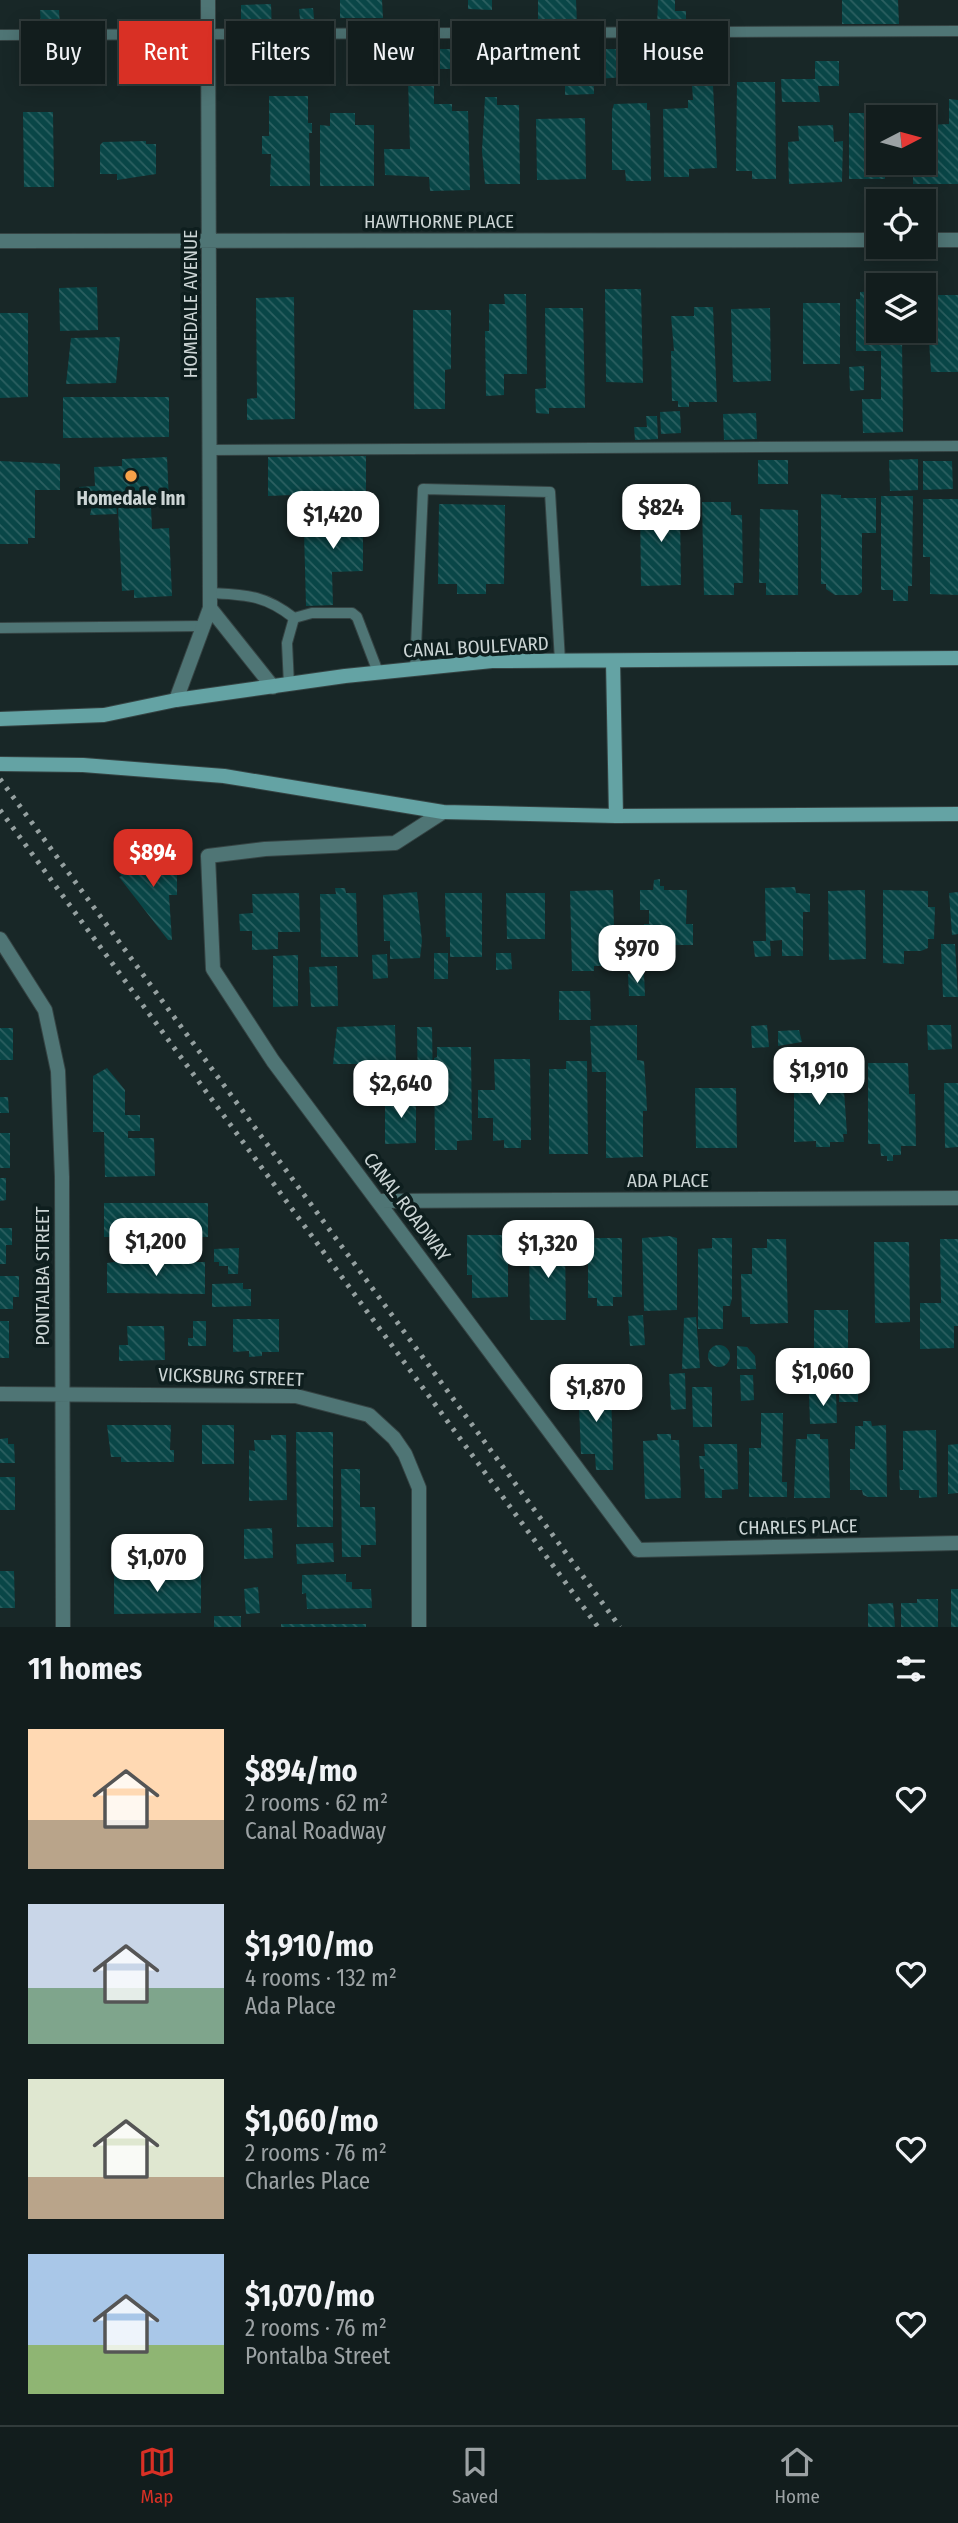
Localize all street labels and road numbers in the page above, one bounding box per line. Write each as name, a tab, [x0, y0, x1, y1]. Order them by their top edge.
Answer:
street label: HAWTHORNE PLACE	[364, 210, 514, 233]
street label: HOMEDALE AVENUE	[179, 230, 202, 378]
street label: CANAL BOULEVARD	[403, 632, 549, 662]
street label: CANAL ROADWAY	[359, 1148, 456, 1266]
street label: ADA PLACE	[627, 1169, 709, 1192]
street label: PONTALBA STREET	[31, 1206, 54, 1346]
street label: VICKSBURG STREET	[158, 1363, 304, 1391]
street label: CHARLES PLACE	[738, 1514, 858, 1540]

